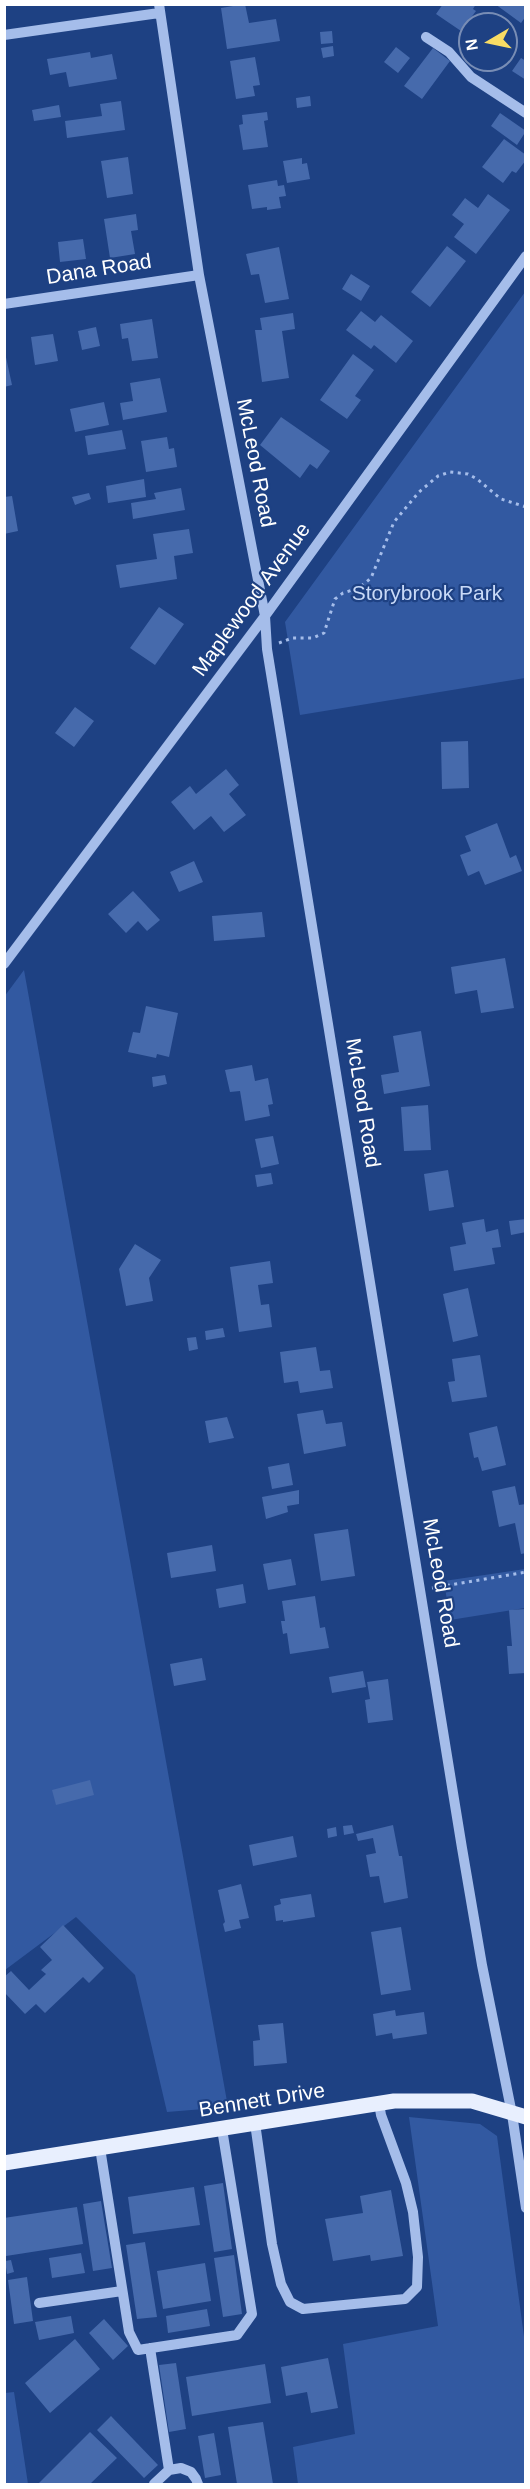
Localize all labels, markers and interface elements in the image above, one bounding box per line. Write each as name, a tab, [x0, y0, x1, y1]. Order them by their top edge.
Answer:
north arrow	[458, 12, 518, 72]
text: N	[462, 38, 481, 52]
street label: Dana Road	[45, 249, 153, 291]
street label: McLeod Road	[230, 396, 280, 530]
street label: Maplewood Avenue	[188, 518, 316, 682]
park label: Storybrook Park	[352, 581, 502, 607]
street label: McLeod Road	[339, 1036, 385, 1170]
street label: McLeod Road	[416, 1516, 464, 1650]
street label: Bennett Drive	[197, 2079, 327, 2123]

